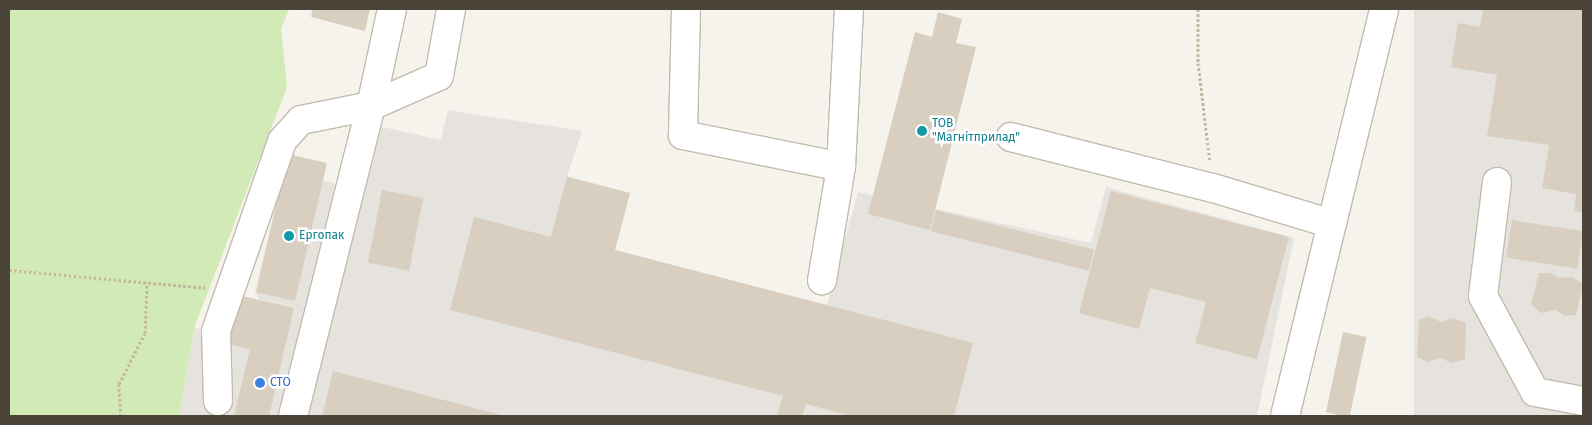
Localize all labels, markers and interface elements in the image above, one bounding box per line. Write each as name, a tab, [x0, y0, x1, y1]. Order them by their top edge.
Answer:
place label: ТОВ "Магнітприлад"	[932, 117, 1020, 145]
marker: ТОВ "Магнітприлад"	[916, 125, 928, 137]
place label: Ергопак	[299, 229, 344, 243]
marker: Ергопак	[283, 230, 295, 242]
place label: СТО	[270, 376, 291, 390]
marker: СТО	[254, 377, 266, 389]

